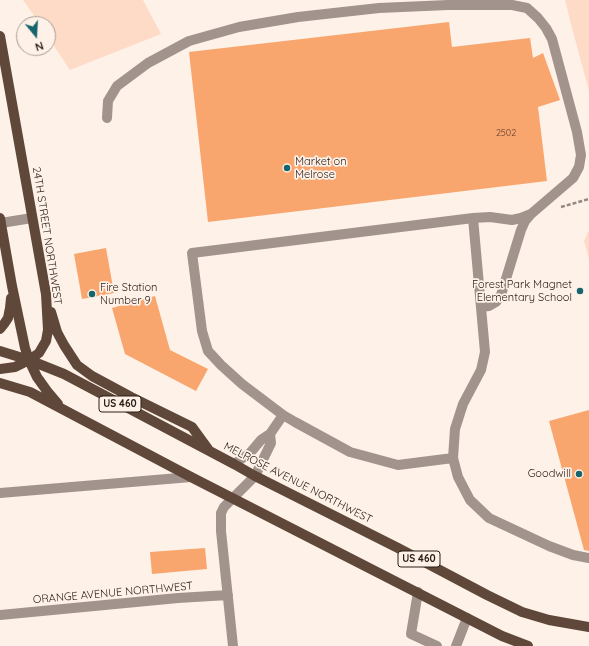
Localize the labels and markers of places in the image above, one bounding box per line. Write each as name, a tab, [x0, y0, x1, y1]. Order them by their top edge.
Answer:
place label: Market on Melrose	[295, 155, 347, 181]
marker: Market on Melrose	[282, 163, 292, 173]
place label: Forest Park Magnet Elementary School	[472, 278, 572, 304]
place label: Fire Station Number 9	[100, 281, 157, 307]
marker: Forest Park Magnet Elementary School	[575, 286, 585, 296]
marker: Fire Station Number 9	[87, 289, 97, 299]
place label: Goodwill	[528, 467, 571, 481]
marker: Goodwill	[574, 469, 584, 479]

